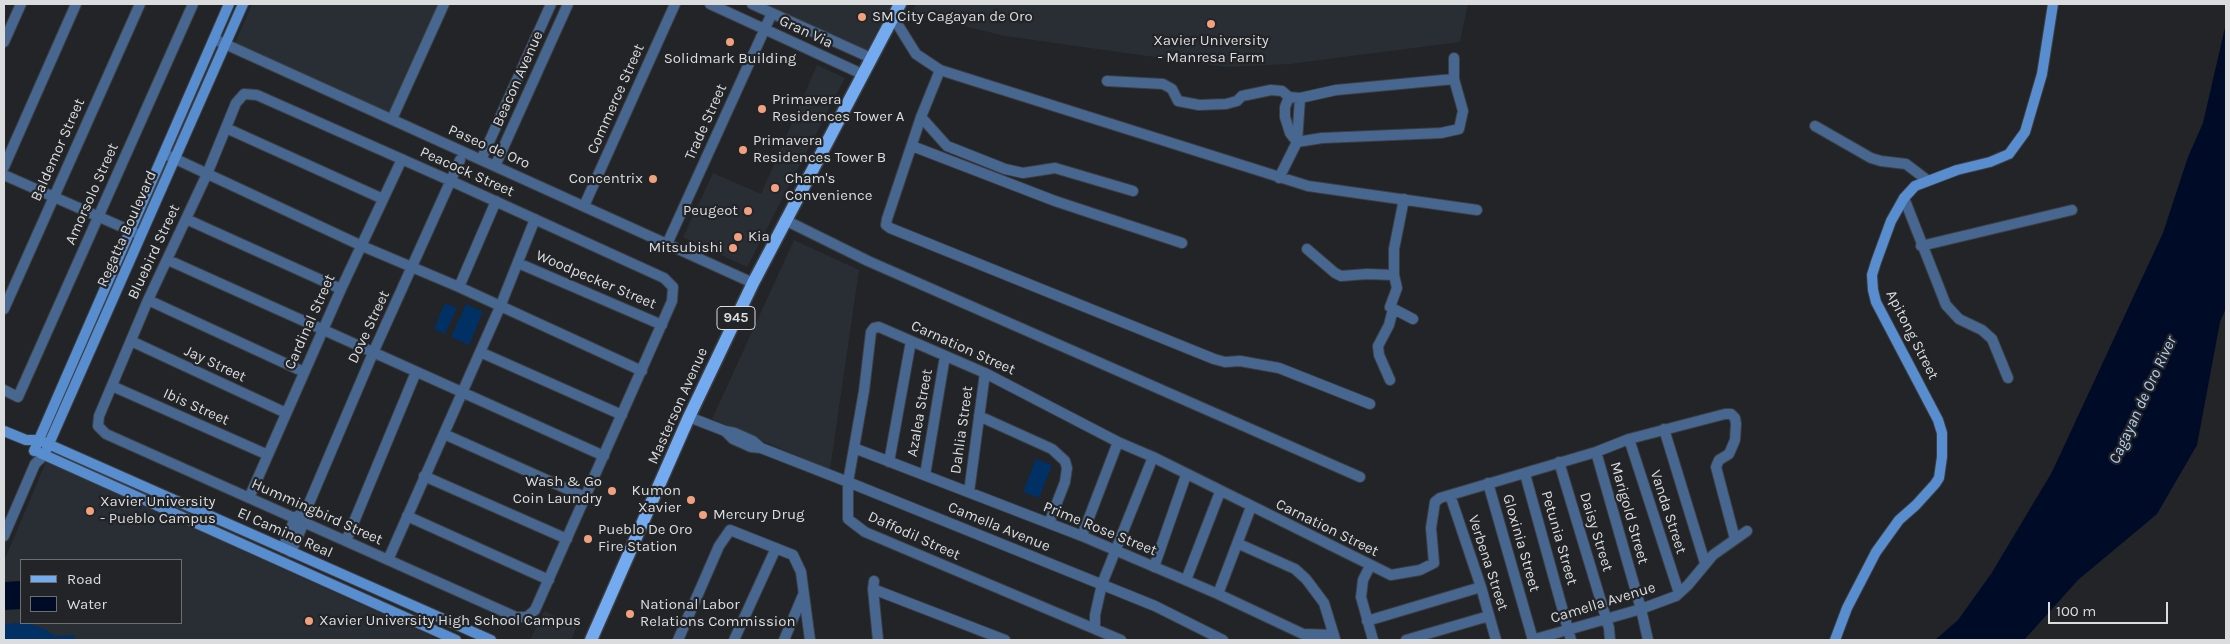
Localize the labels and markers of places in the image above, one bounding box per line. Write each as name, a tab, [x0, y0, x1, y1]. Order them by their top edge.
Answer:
place label: SM City Cagayan de Oro	[872, 8, 1033, 26]
marker: SM City Cagayan de Oro	[856, 11, 868, 23]
marker: Xavier University - Manresa Farm	[1205, 18, 1217, 30]
place label: Xavier University - Manresa Farm	[1153, 32, 1269, 67]
marker: Solidmark Building	[724, 36, 736, 48]
place label: Solidmark Building	[664, 50, 796, 68]
place label: Primavera Residences Tower A	[772, 91, 904, 126]
marker: Primavera Residences Tower A	[756, 103, 768, 115]
place label: Primavera Residences Tower B	[753, 132, 886, 167]
marker: Primavera Residences Tower B	[737, 144, 749, 156]
place label: Concentrix	[569, 170, 643, 188]
place label: Cham's Convenience	[785, 170, 872, 205]
marker: Concentrix	[647, 173, 659, 185]
marker: Cham's Convenience	[769, 182, 781, 194]
place label: Peugeot	[683, 202, 738, 220]
marker: Peugeot	[742, 205, 754, 217]
place label: Kia	[748, 228, 770, 246]
marker: Kia	[732, 231, 744, 243]
place label: Mitsubishi	[648, 239, 723, 257]
marker: Mitsubishi	[727, 242, 739, 254]
place label: Wash & Go Coin Laundry	[513, 473, 602, 508]
place label: Kumon Xavier	[632, 482, 681, 517]
marker: Wash & Go Coin Laundry	[606, 485, 618, 497]
place label: Xavier University - Pueblo Campus	[100, 493, 216, 528]
marker: Kumon Xavier	[685, 494, 697, 506]
marker: Xavier University - Pueblo Campus	[84, 505, 96, 517]
place label: Mercury Drug	[713, 506, 804, 524]
marker: Mercury Drug	[697, 509, 709, 521]
place label: Pueblo De Oro Fire Station	[598, 521, 692, 556]
marker: Pueblo De Oro Fire Station	[582, 533, 594, 545]
place label: National Labor Relations Commission	[640, 596, 796, 631]
marker: National Labor Relations Commission	[624, 608, 636, 620]
place label: Xavier University High School Campus	[319, 612, 581, 630]
marker: Xavier University High School Campus	[303, 615, 315, 627]

